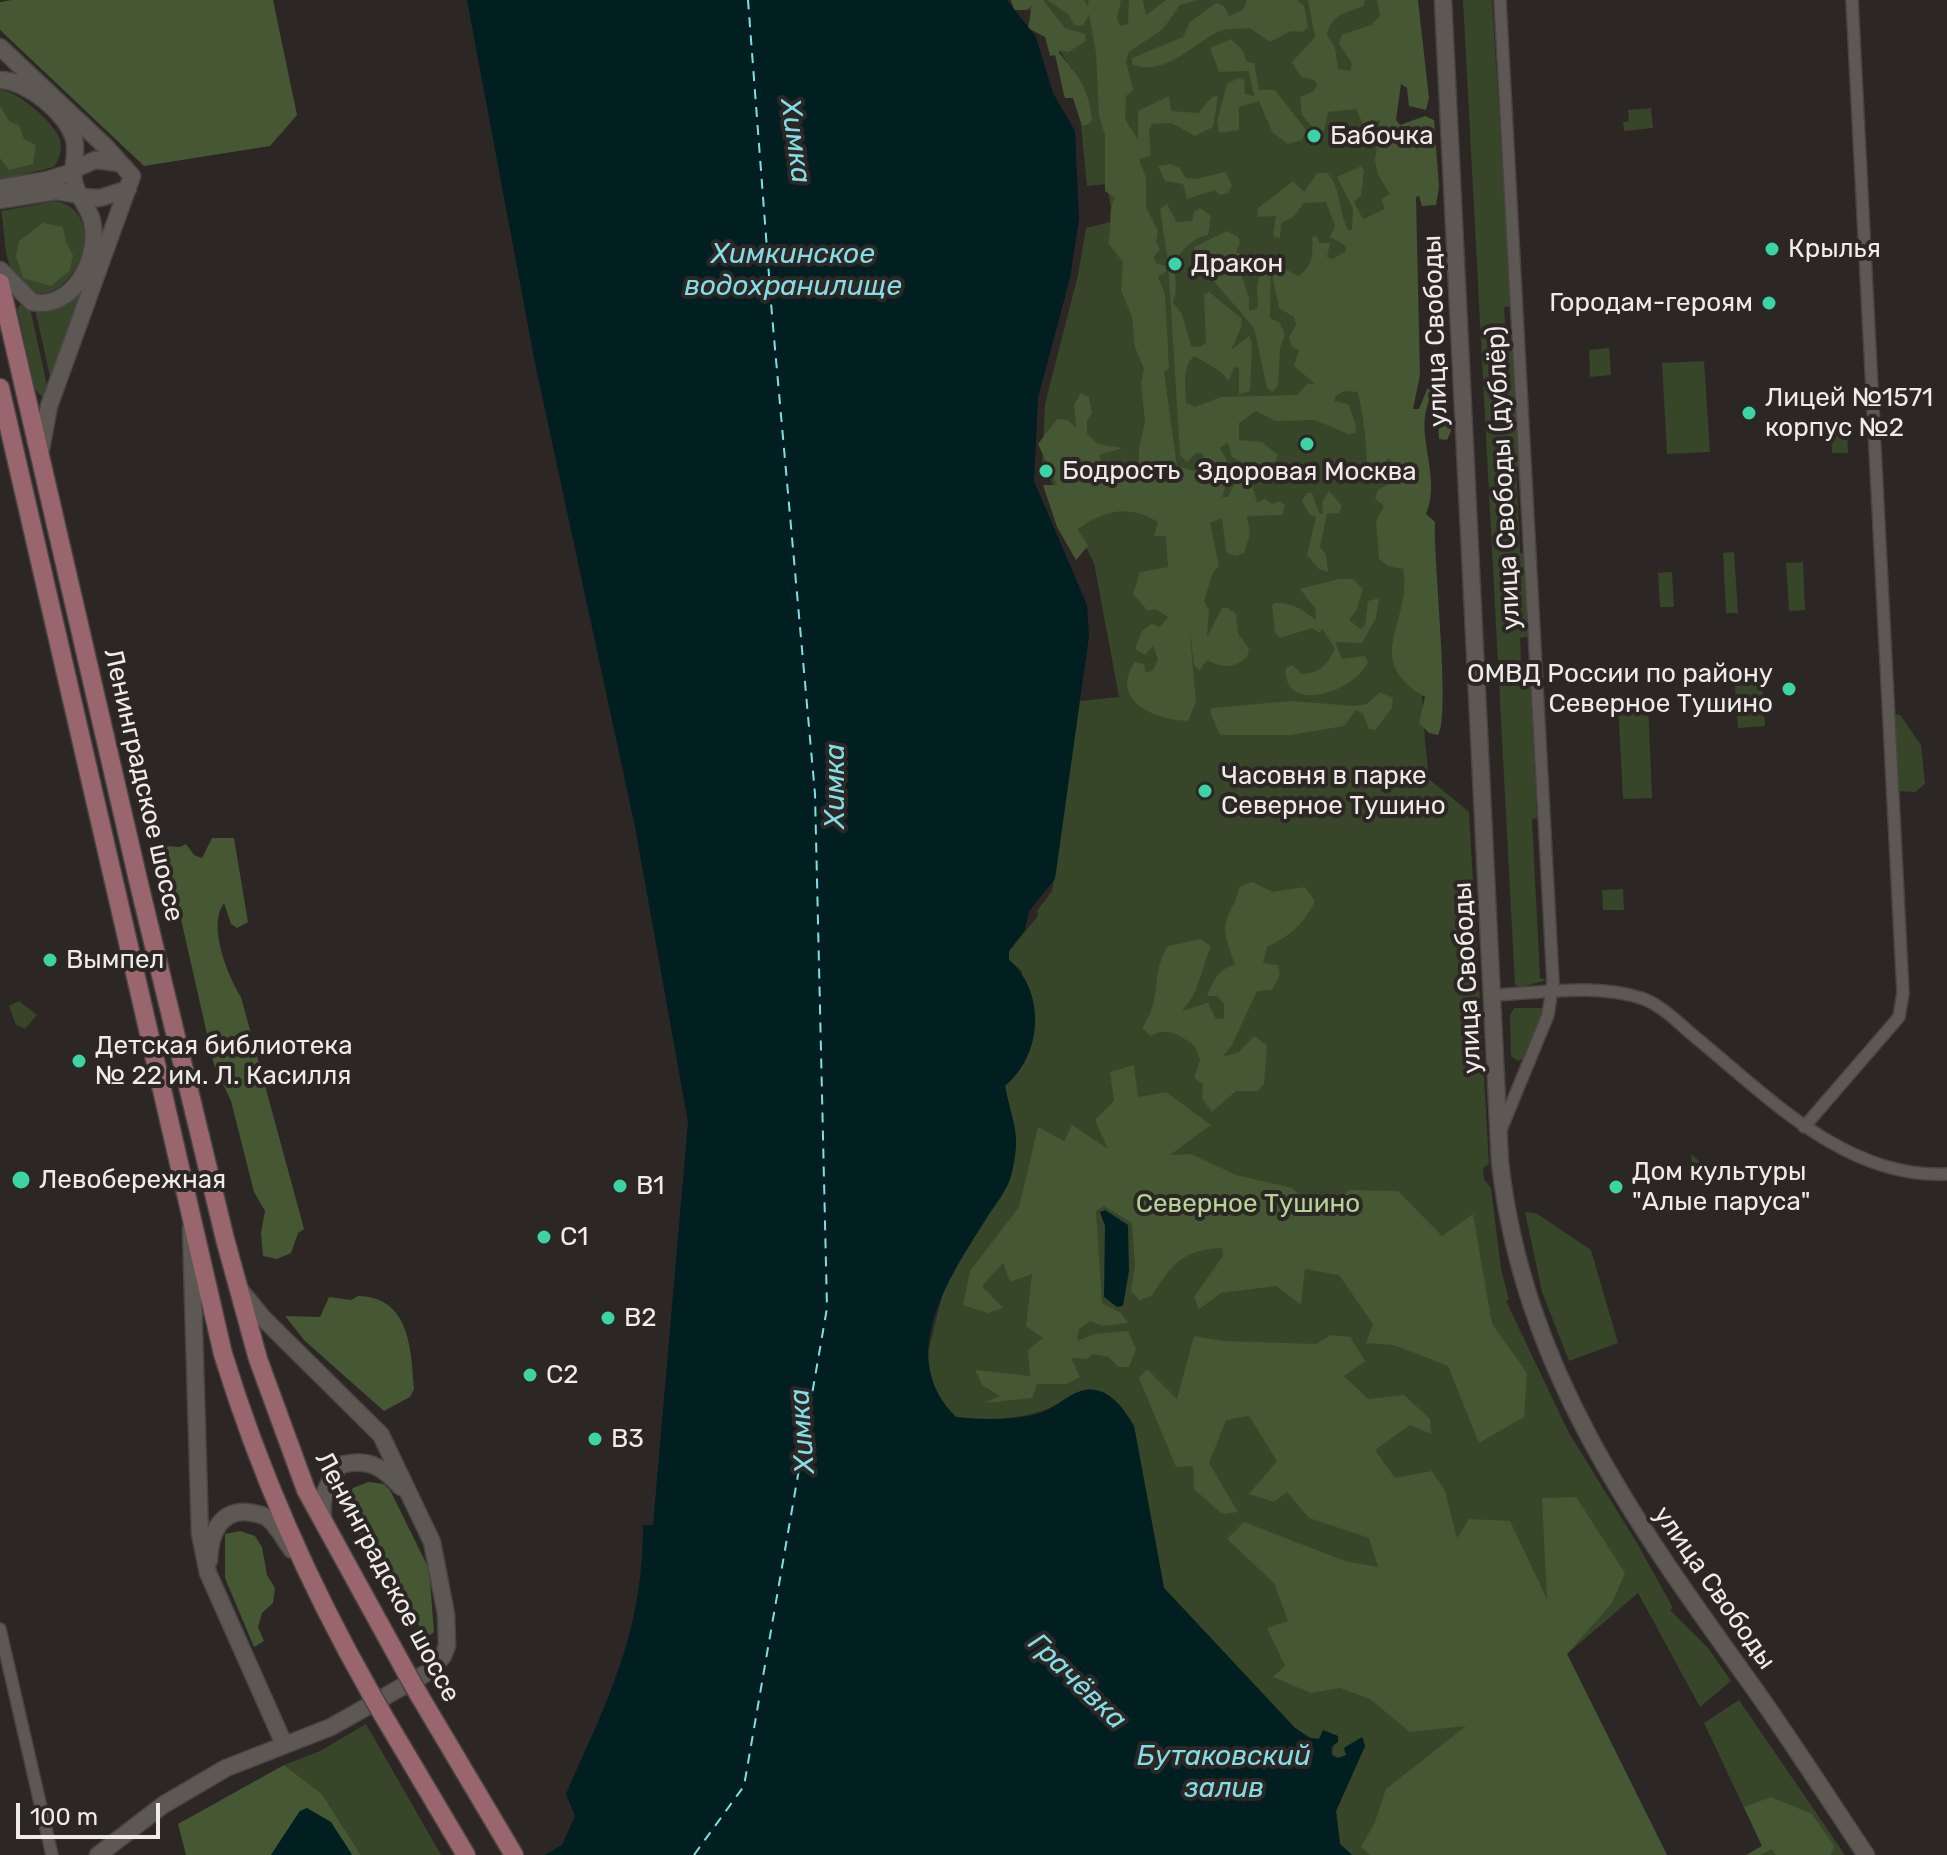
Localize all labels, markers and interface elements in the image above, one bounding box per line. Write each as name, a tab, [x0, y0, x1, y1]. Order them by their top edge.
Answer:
water label: Химка	[772, 97, 818, 185]
place label: Бабочка	[1330, 120, 1434, 152]
marker: Бабочка	[1305, 127, 1323, 145]
place label: Крылья	[1788, 233, 1881, 265]
street label: улица Свободы	[1417, 235, 1455, 427]
water label: Химкинское водохранилище	[684, 238, 902, 304]
marker: Крылья	[1763, 240, 1781, 258]
place label: Дракон	[1191, 248, 1283, 280]
marker: Дракон	[1166, 255, 1184, 273]
place label: Городам-героям	[1549, 287, 1753, 319]
marker: Городам-героям	[1760, 294, 1778, 312]
street label: улица Свободы (дублёр)	[1480, 325, 1528, 631]
place label: Лицей №1571 корпус №2	[1765, 382, 1933, 444]
marker: Лицей №1571 корпус №2	[1740, 404, 1758, 422]
marker: Здоровая Москва	[1298, 435, 1316, 453]
place label: Бодрость	[1062, 455, 1180, 487]
place label: Здоровая Москва	[1197, 456, 1417, 488]
marker: Бодрость	[1037, 462, 1055, 480]
street label: Ленинградское шоссе	[96, 645, 190, 925]
place label: ОМВД России по району Северное Тушино	[1467, 658, 1773, 720]
marker: ОМВД России по району Северное Тушино	[1780, 680, 1798, 698]
water label: Химка	[819, 744, 853, 828]
place label: Часовня в парке Северное Тушино	[1221, 760, 1446, 822]
marker: Часовня в парке Северное Тушино	[1196, 782, 1214, 800]
street label: улица Свободы	[1447, 881, 1489, 1075]
place label: Вымпел	[66, 944, 164, 976]
marker: Вымпел	[41, 951, 59, 969]
place label: Детская библиотека № 22 им. Л. Касилля	[95, 1030, 353, 1092]
marker: Детская библиотека № 22 им. Л. Касилля	[70, 1052, 88, 1070]
place label: Дом культуры "Алые паруса"	[1632, 1156, 1810, 1218]
place label: Левобережная	[39, 1164, 226, 1196]
marker: Левобережная	[10, 1169, 32, 1191]
place label: B1	[636, 1170, 664, 1202]
marker: B1	[611, 1177, 629, 1195]
marker: Дом культуры "Алые паруса"	[1607, 1178, 1625, 1196]
park label: Северное Тушино	[1136, 1188, 1360, 1220]
place label: C1	[560, 1221, 588, 1253]
marker: C1	[535, 1228, 553, 1246]
place label: B2	[624, 1302, 657, 1334]
marker: B2	[599, 1309, 617, 1327]
place label: C2	[546, 1359, 579, 1391]
marker: C2	[521, 1366, 539, 1384]
water label: Химка	[783, 1387, 823, 1475]
place label: B3	[611, 1423, 644, 1455]
marker: B3	[586, 1430, 604, 1448]
street label: Ленинградское шоссе	[308, 1446, 466, 1708]
street label: улица Свободы	[1646, 1500, 1782, 1676]
water label: Грачёвка	[1021, 1627, 1133, 1737]
water label: Бутаковский залив	[1137, 1740, 1311, 1806]
scale bar	[20, 1787, 164, 1837]
text: 100 m	[30, 1803, 98, 1831]

